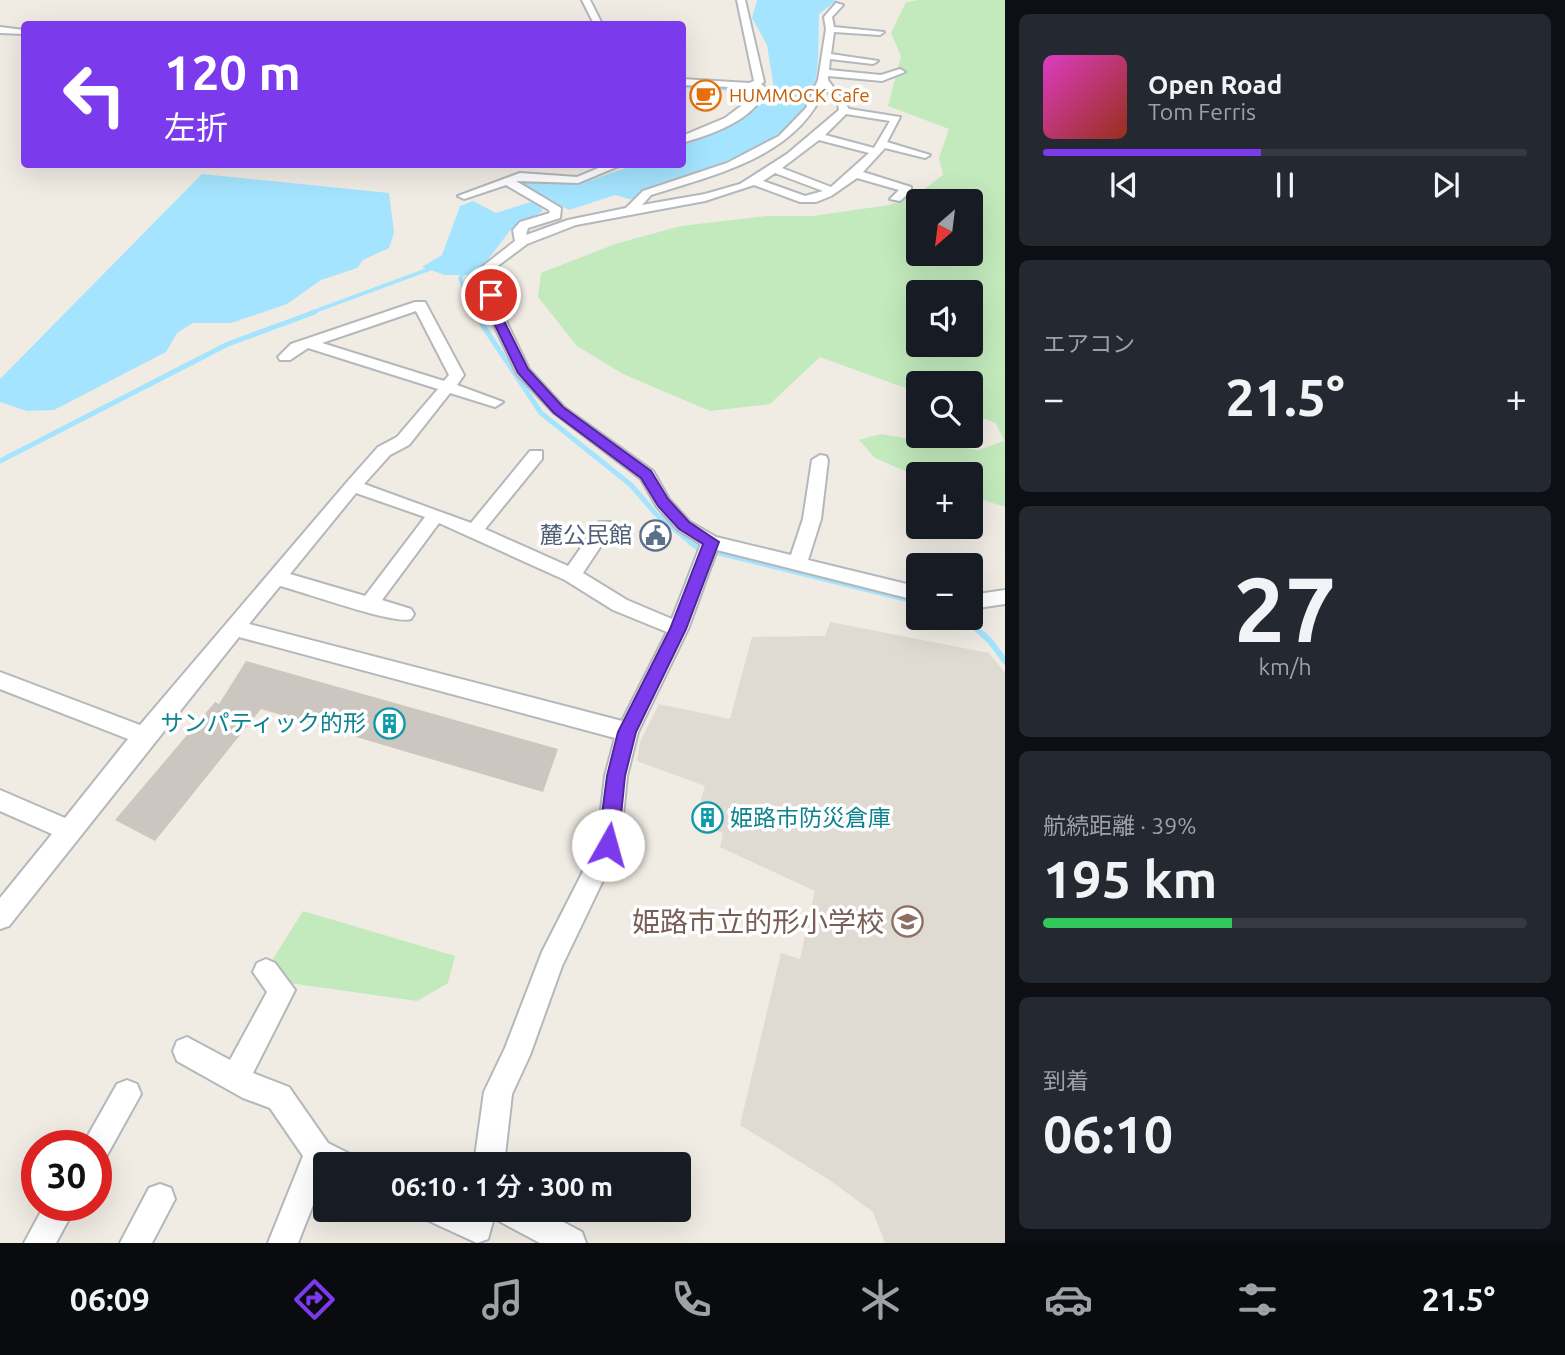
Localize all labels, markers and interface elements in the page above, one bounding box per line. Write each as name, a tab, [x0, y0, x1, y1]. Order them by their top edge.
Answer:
text: 120 m	[164, 44, 301, 99]
icon: left	[49, 49, 140, 140]
text: Open Road	[1148, 70, 1282, 99]
cafe icon: HUMMOCK Cafe	[689, 78, 723, 112]
place label: HUMMOCK Cafe	[729, 84, 870, 106]
text: Tom Ferris	[1148, 99, 1256, 124]
text: 左折	[164, 109, 228, 145]
icon: previous	[1105, 166, 1143, 204]
icon: pause	[1266, 166, 1304, 204]
icon: next	[1427, 166, 1465, 204]
north arrow	[906, 189, 984, 266]
map controls	[906, 189, 983, 630]
pin	[461, 265, 521, 325]
icon: arrive	[472, 276, 510, 314]
button: sound	[906, 280, 983, 357]
text: エアコン	[1043, 331, 1135, 356]
text: 21.5°	[1225, 368, 1345, 426]
button: search	[906, 371, 983, 448]
text: −	[1043, 377, 1064, 419]
text: +	[1506, 377, 1527, 419]
button: +	[906, 462, 983, 539]
public building icon: 麓公民館	[638, 518, 672, 552]
place label: 麓公民館	[540, 522, 632, 547]
button: −	[906, 553, 983, 630]
text: 27	[1234, 557, 1336, 659]
text: km/h	[1258, 654, 1312, 679]
building icon: サンパティック的形	[372, 706, 406, 740]
place label: サンパティック的形	[160, 710, 366, 735]
building icon: 姫路市防災倉庫	[690, 801, 724, 835]
place label: 姫路市防災倉庫	[730, 805, 891, 830]
position arrow	[571, 808, 645, 882]
text: 航続距離 · 39%	[1043, 813, 1196, 838]
text: 195 km	[1043, 850, 1217, 908]
school or university icon: 姫路市立的形小学校	[890, 905, 924, 939]
place label: 姫路市立的形小学校	[632, 906, 884, 937]
text: 到着	[1043, 1068, 1089, 1093]
text: 06:10	[1043, 1105, 1173, 1163]
speed limit sign: 30	[21, 1130, 112, 1221]
text: 06:10 · 1 分 · 300 m	[391, 1172, 613, 1201]
icon: directions	[290, 1275, 339, 1324]
icon: music	[478, 1275, 527, 1324]
icon: phone	[667, 1275, 716, 1324]
icon: climate	[856, 1275, 905, 1324]
icon: car	[1044, 1275, 1093, 1324]
icon: filters	[1233, 1275, 1282, 1324]
text: 06:09	[70, 1281, 150, 1317]
text: 21.5°	[1422, 1281, 1495, 1317]

